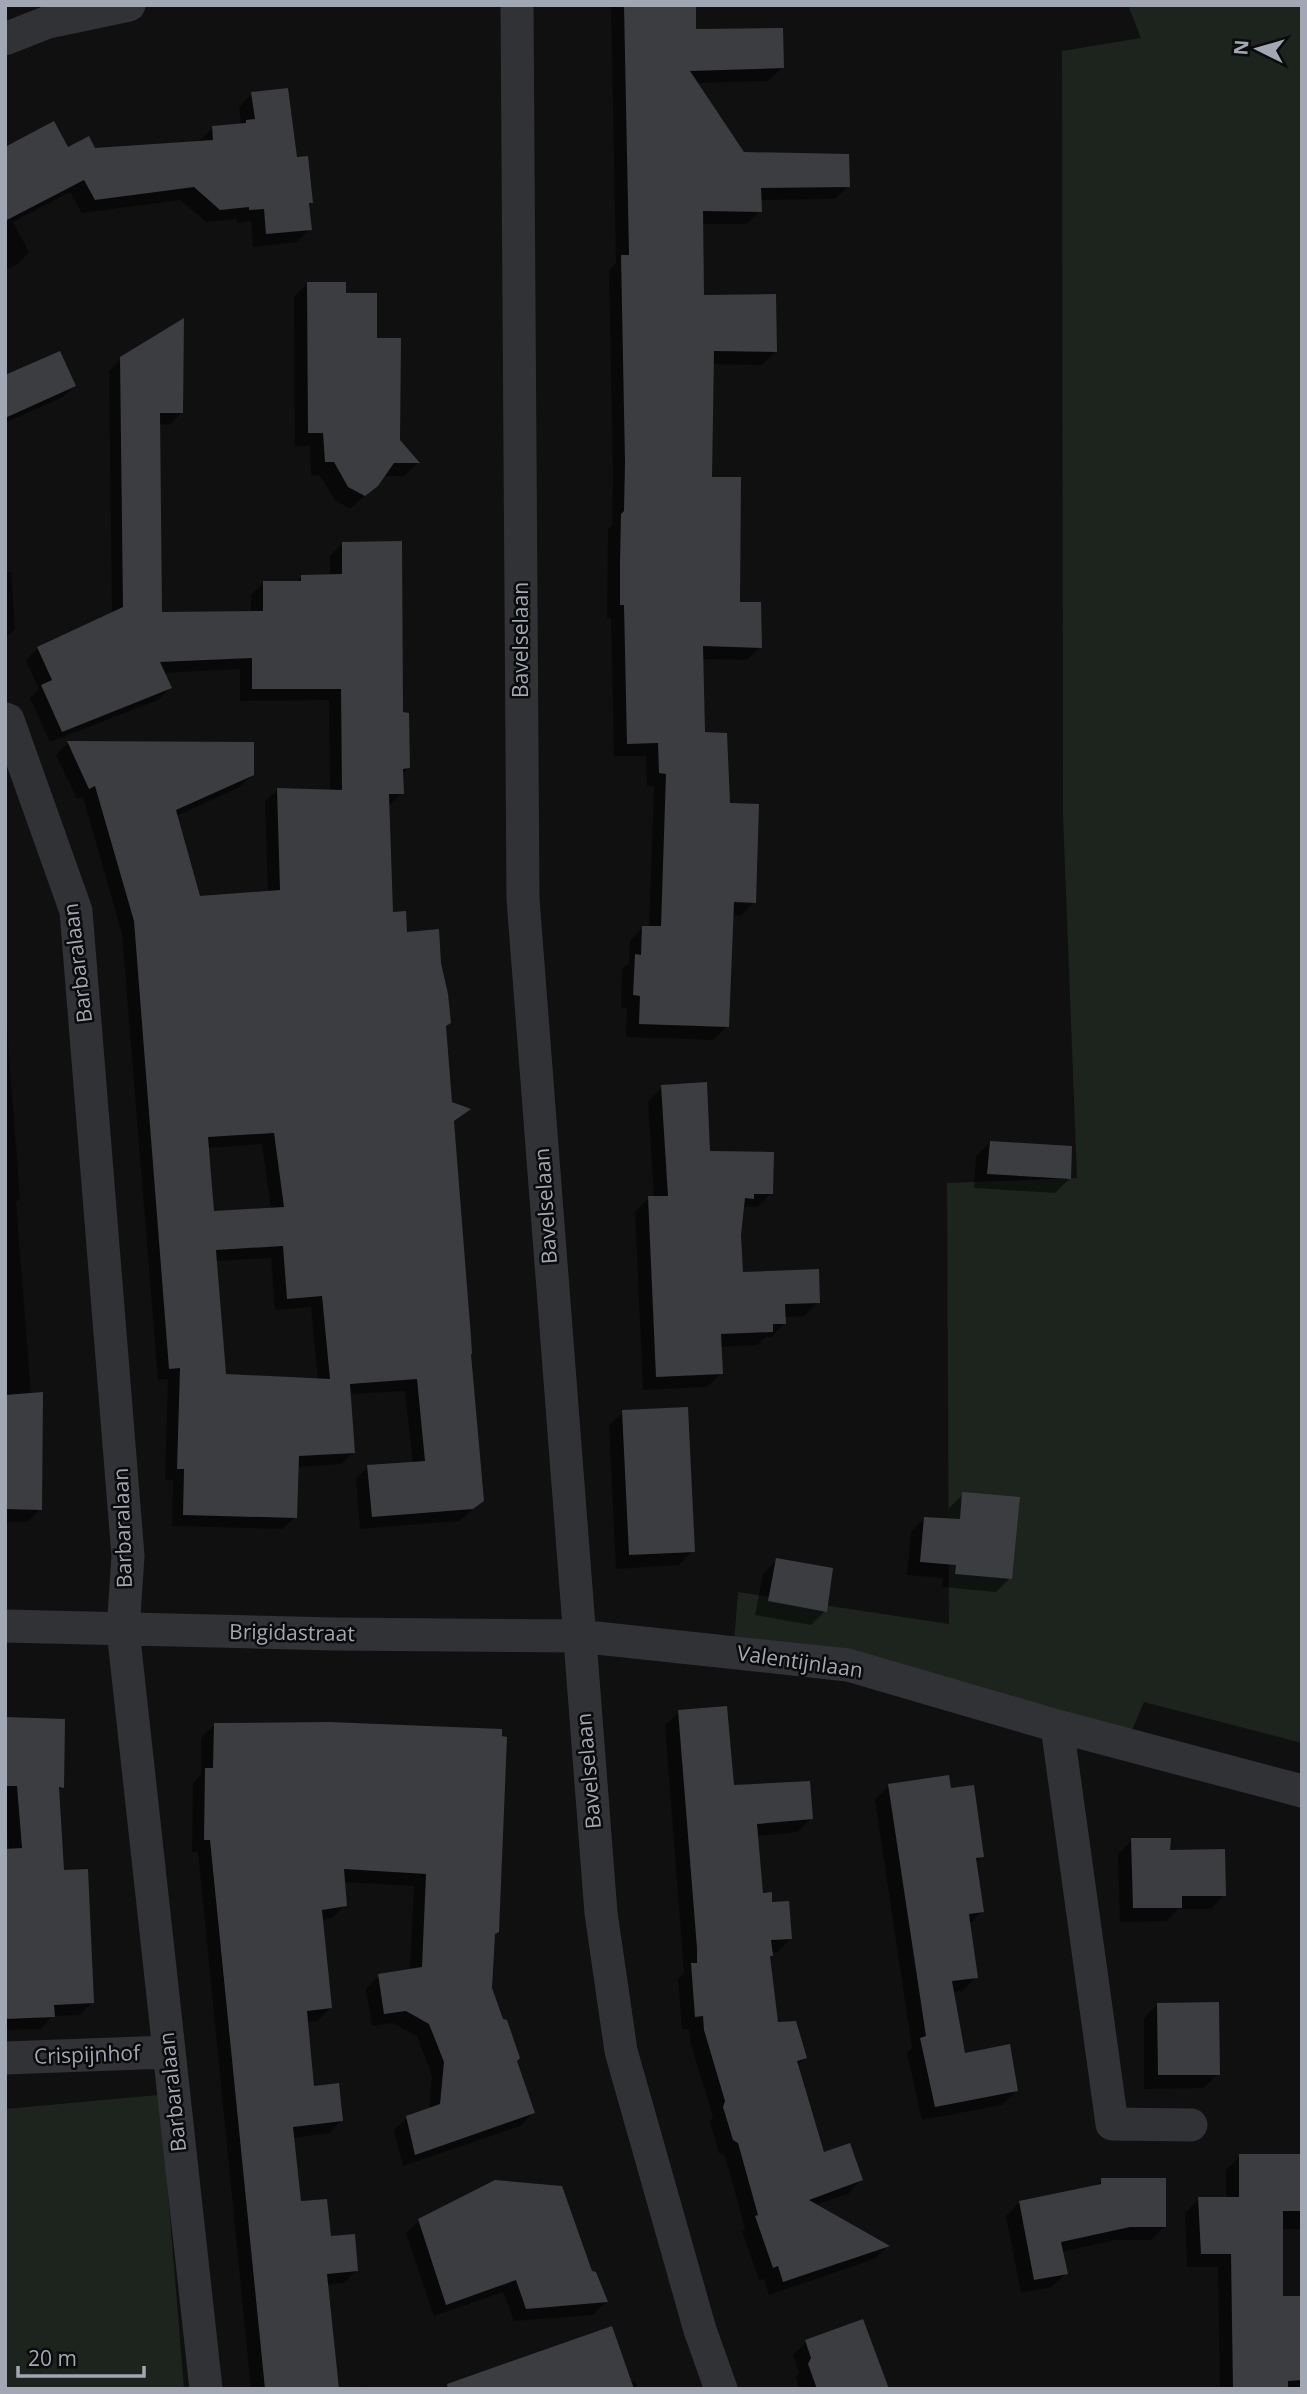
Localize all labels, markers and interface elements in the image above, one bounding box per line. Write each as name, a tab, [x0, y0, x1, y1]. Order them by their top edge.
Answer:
north arrow	[1223, 14, 1293, 84]
text: N	[1227, 39, 1255, 56]
street label: Bavelselaan	[506, 582, 534, 698]
street label: Barbaralaan	[56, 902, 98, 1024]
street label: Bavelselaan	[527, 1147, 563, 1265]
street label: Barbaralaan	[106, 1468, 138, 1589]
street label: Brigidastraat	[229, 1617, 355, 1647]
street label: Valentijnlaan	[735, 1638, 865, 1684]
street label: Bavelselaan	[569, 1712, 607, 1830]
street label: Barbaralaan	[152, 2031, 192, 2153]
street label: Crispijnhof	[33, 2038, 142, 2070]
scale bar	[18, 2334, 144, 2378]
text: 20 m	[28, 2344, 77, 2372]

